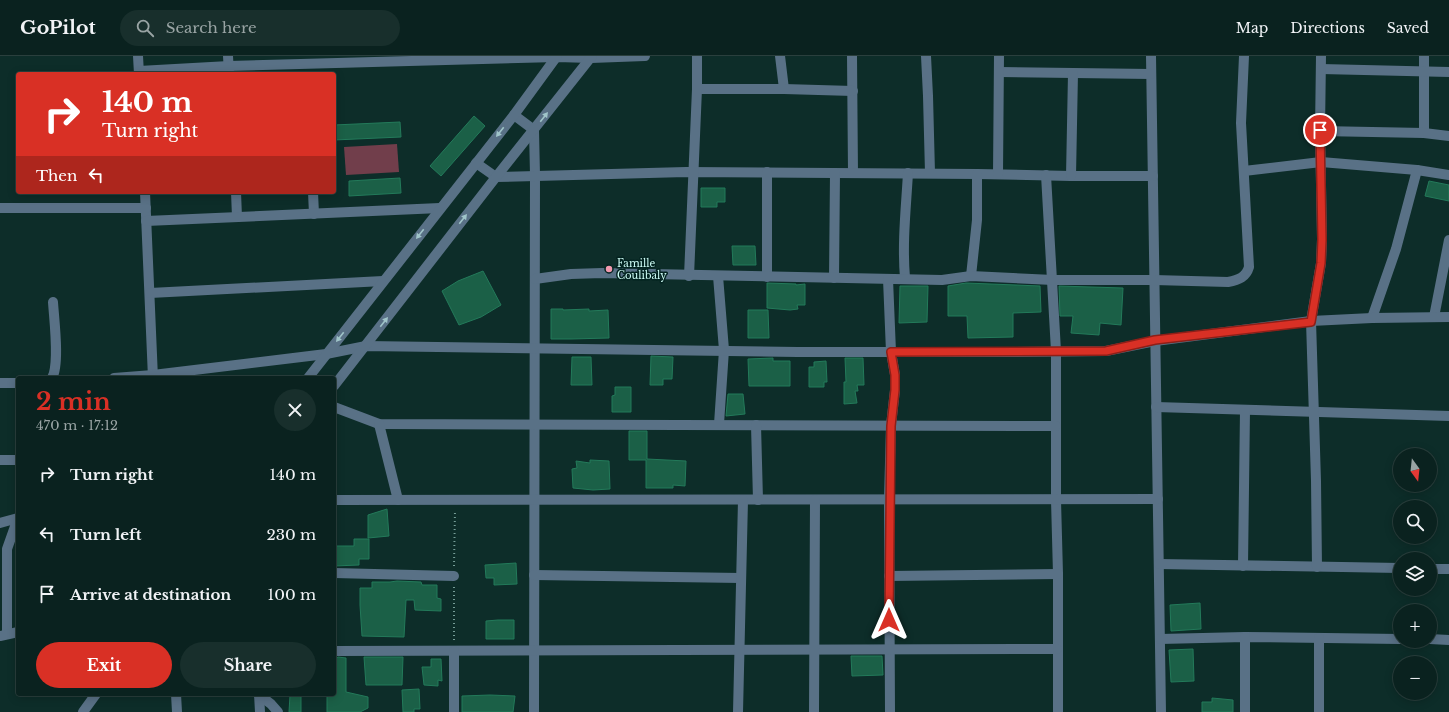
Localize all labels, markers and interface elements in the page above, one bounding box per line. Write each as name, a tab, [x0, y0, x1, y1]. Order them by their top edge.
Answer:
search box	[120, 10, 400, 46]
text: GoPilot	[20, 16, 96, 39]
icon: search	[134, 17, 156, 39]
text: Search here	[166, 18, 257, 37]
text: Map	[1236, 19, 1268, 37]
text: Directions	[1290, 19, 1365, 37]
text: Saved	[1387, 19, 1429, 37]
text: 140 m	[102, 85, 192, 120]
icon: right	[36, 88, 88, 140]
one-way arrow	[539, 112, 548, 123]
pin	[1303, 113, 1337, 147]
icon: arrive	[1309, 119, 1331, 141]
text: Turn right	[102, 120, 198, 142]
one-way arrow	[496, 127, 505, 138]
icon: left	[85, 164, 107, 186]
text: Then	[36, 166, 77, 185]
one-way arrow	[459, 214, 468, 225]
one-way arrow	[416, 229, 424, 240]
place label: Famille Coulibaly	[617, 257, 667, 282]
marker: Famille Coulibaly	[604, 264, 614, 274]
one-way arrow	[379, 317, 388, 328]
one-way arrow	[336, 331, 344, 342]
text: 2 min	[36, 387, 111, 416]
button: close	[274, 389, 316, 431]
text: 470 m · 17:12	[36, 417, 118, 434]
north arrow	[1393, 448, 1437, 492]
map controls	[1393, 448, 1437, 700]
icon: right	[36, 463, 58, 485]
text: Turn right	[70, 465, 153, 484]
text: 140 m	[269, 465, 316, 484]
button: search	[1393, 500, 1437, 544]
icon: left	[36, 523, 58, 545]
text: Turn left	[70, 525, 141, 544]
text: 230 m	[266, 525, 316, 544]
button: layers	[1393, 552, 1437, 596]
icon: arrive	[36, 583, 58, 605]
text: Arrive at destination	[70, 585, 231, 604]
text: 100 m	[267, 585, 316, 604]
position arrow	[868, 599, 910, 641]
button: +	[1393, 604, 1437, 648]
button: Exit	[36, 642, 172, 688]
button: Share	[180, 642, 316, 688]
button: −	[1393, 656, 1437, 700]

